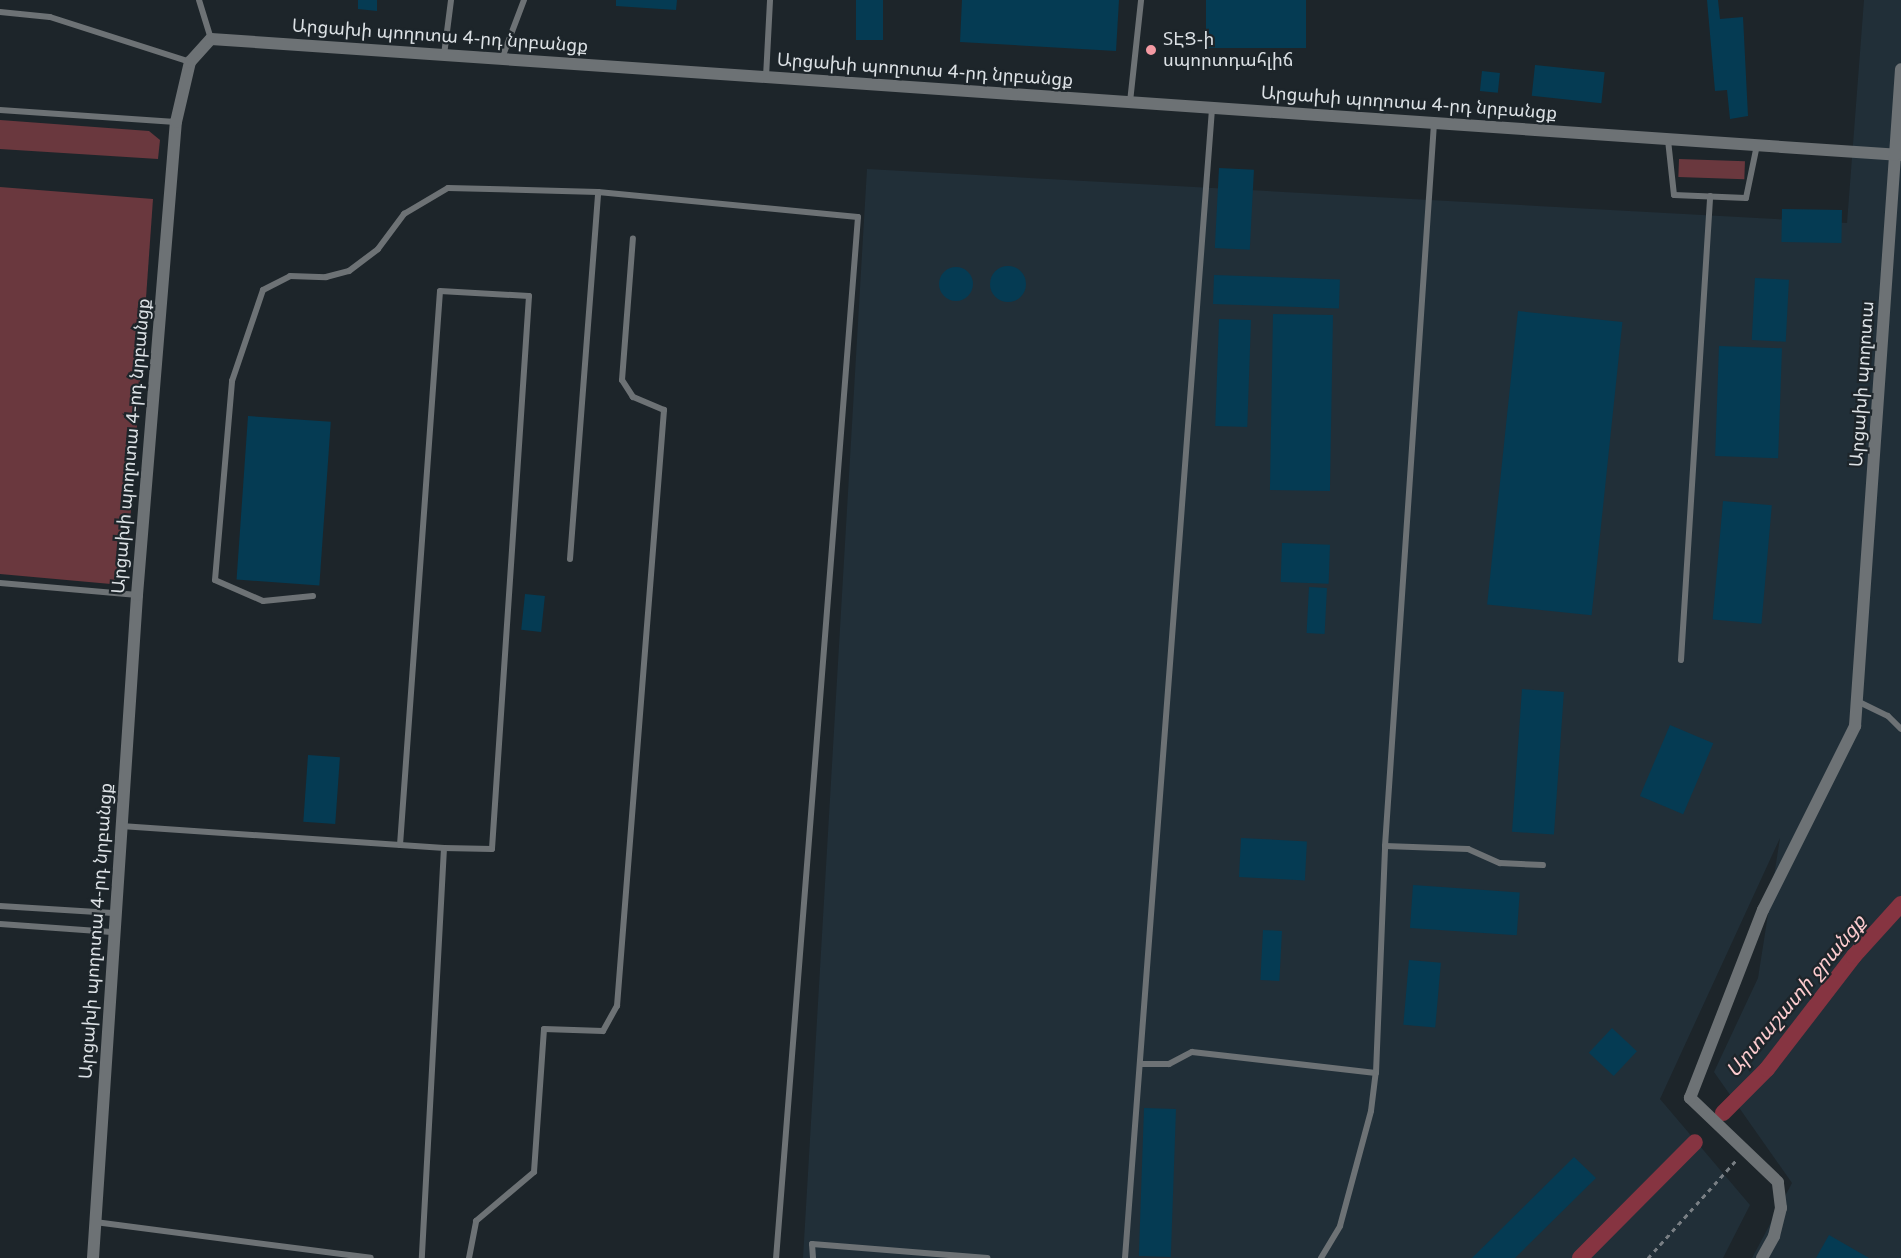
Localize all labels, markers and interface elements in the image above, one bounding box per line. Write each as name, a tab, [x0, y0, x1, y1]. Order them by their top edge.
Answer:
street label: Արցախի պողոտա 4-րդ նրբանցք	[291, 15, 589, 57]
place label: ՏԷՑ-ի սպորտդահլիճ	[1163, 29, 1293, 72]
marker: ՏԷՑ-ի սպորտդահլիճ	[1144, 43, 1158, 57]
street label: Արցախի պողոտա 4-րդ նրբանցք	[776, 49, 1074, 91]
street label: Արցախի պողոտա 4-րդ նրբանցք	[1260, 82, 1558, 124]
street label: Արցախի պողոտա 4-րդ նրբանցք	[107, 297, 155, 595]
street label: Արցախի պողոտա	[1845, 300, 1879, 468]
street label: Արցախի պողոտա 4-րդ նրբանցք	[75, 782, 117, 1080]
water label: Արտաշատի ջրանցք	[1721, 910, 1871, 1082]

